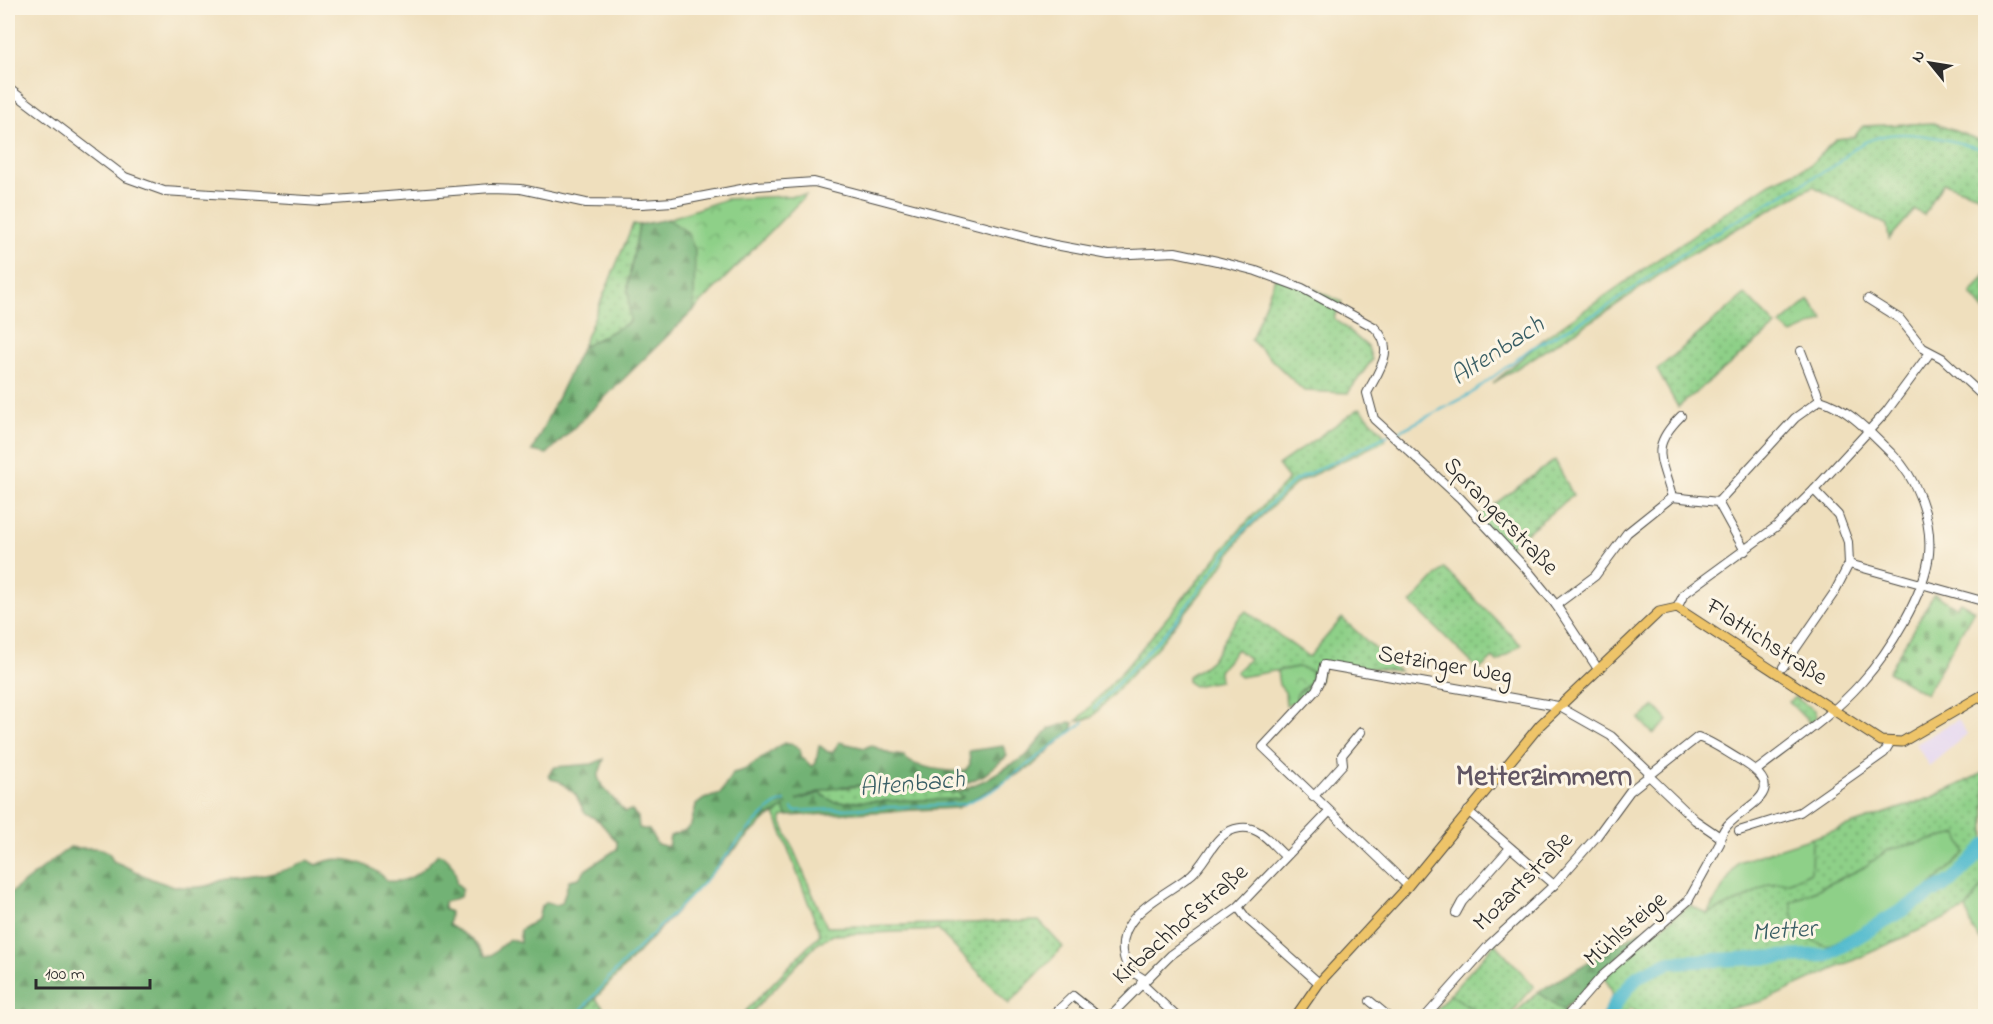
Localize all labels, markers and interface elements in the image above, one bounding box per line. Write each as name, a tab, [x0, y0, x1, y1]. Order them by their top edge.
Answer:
north arrow	[1900, 33, 1960, 93]
text: N	[1906, 46, 1932, 67]
water label: Altenbach	[1444, 307, 1553, 397]
street label: Sprangerstraße	[1434, 450, 1566, 585]
street label: Flattichstraße	[1697, 590, 1834, 696]
street label: Setzinger Weg	[1375, 637, 1515, 695]
district label: Metterzimmern	[1456, 756, 1633, 800]
water label: Altenbach	[858, 761, 967, 809]
street label: Mozartstraße	[1466, 824, 1582, 940]
street label: Kirbachhofstraße	[1105, 856, 1257, 994]
street label: Mühlsteige	[1577, 884, 1676, 976]
water label: Metter	[1750, 911, 1820, 953]
scale bar	[36, 952, 150, 990]
text: 100 m	[45, 962, 85, 988]

